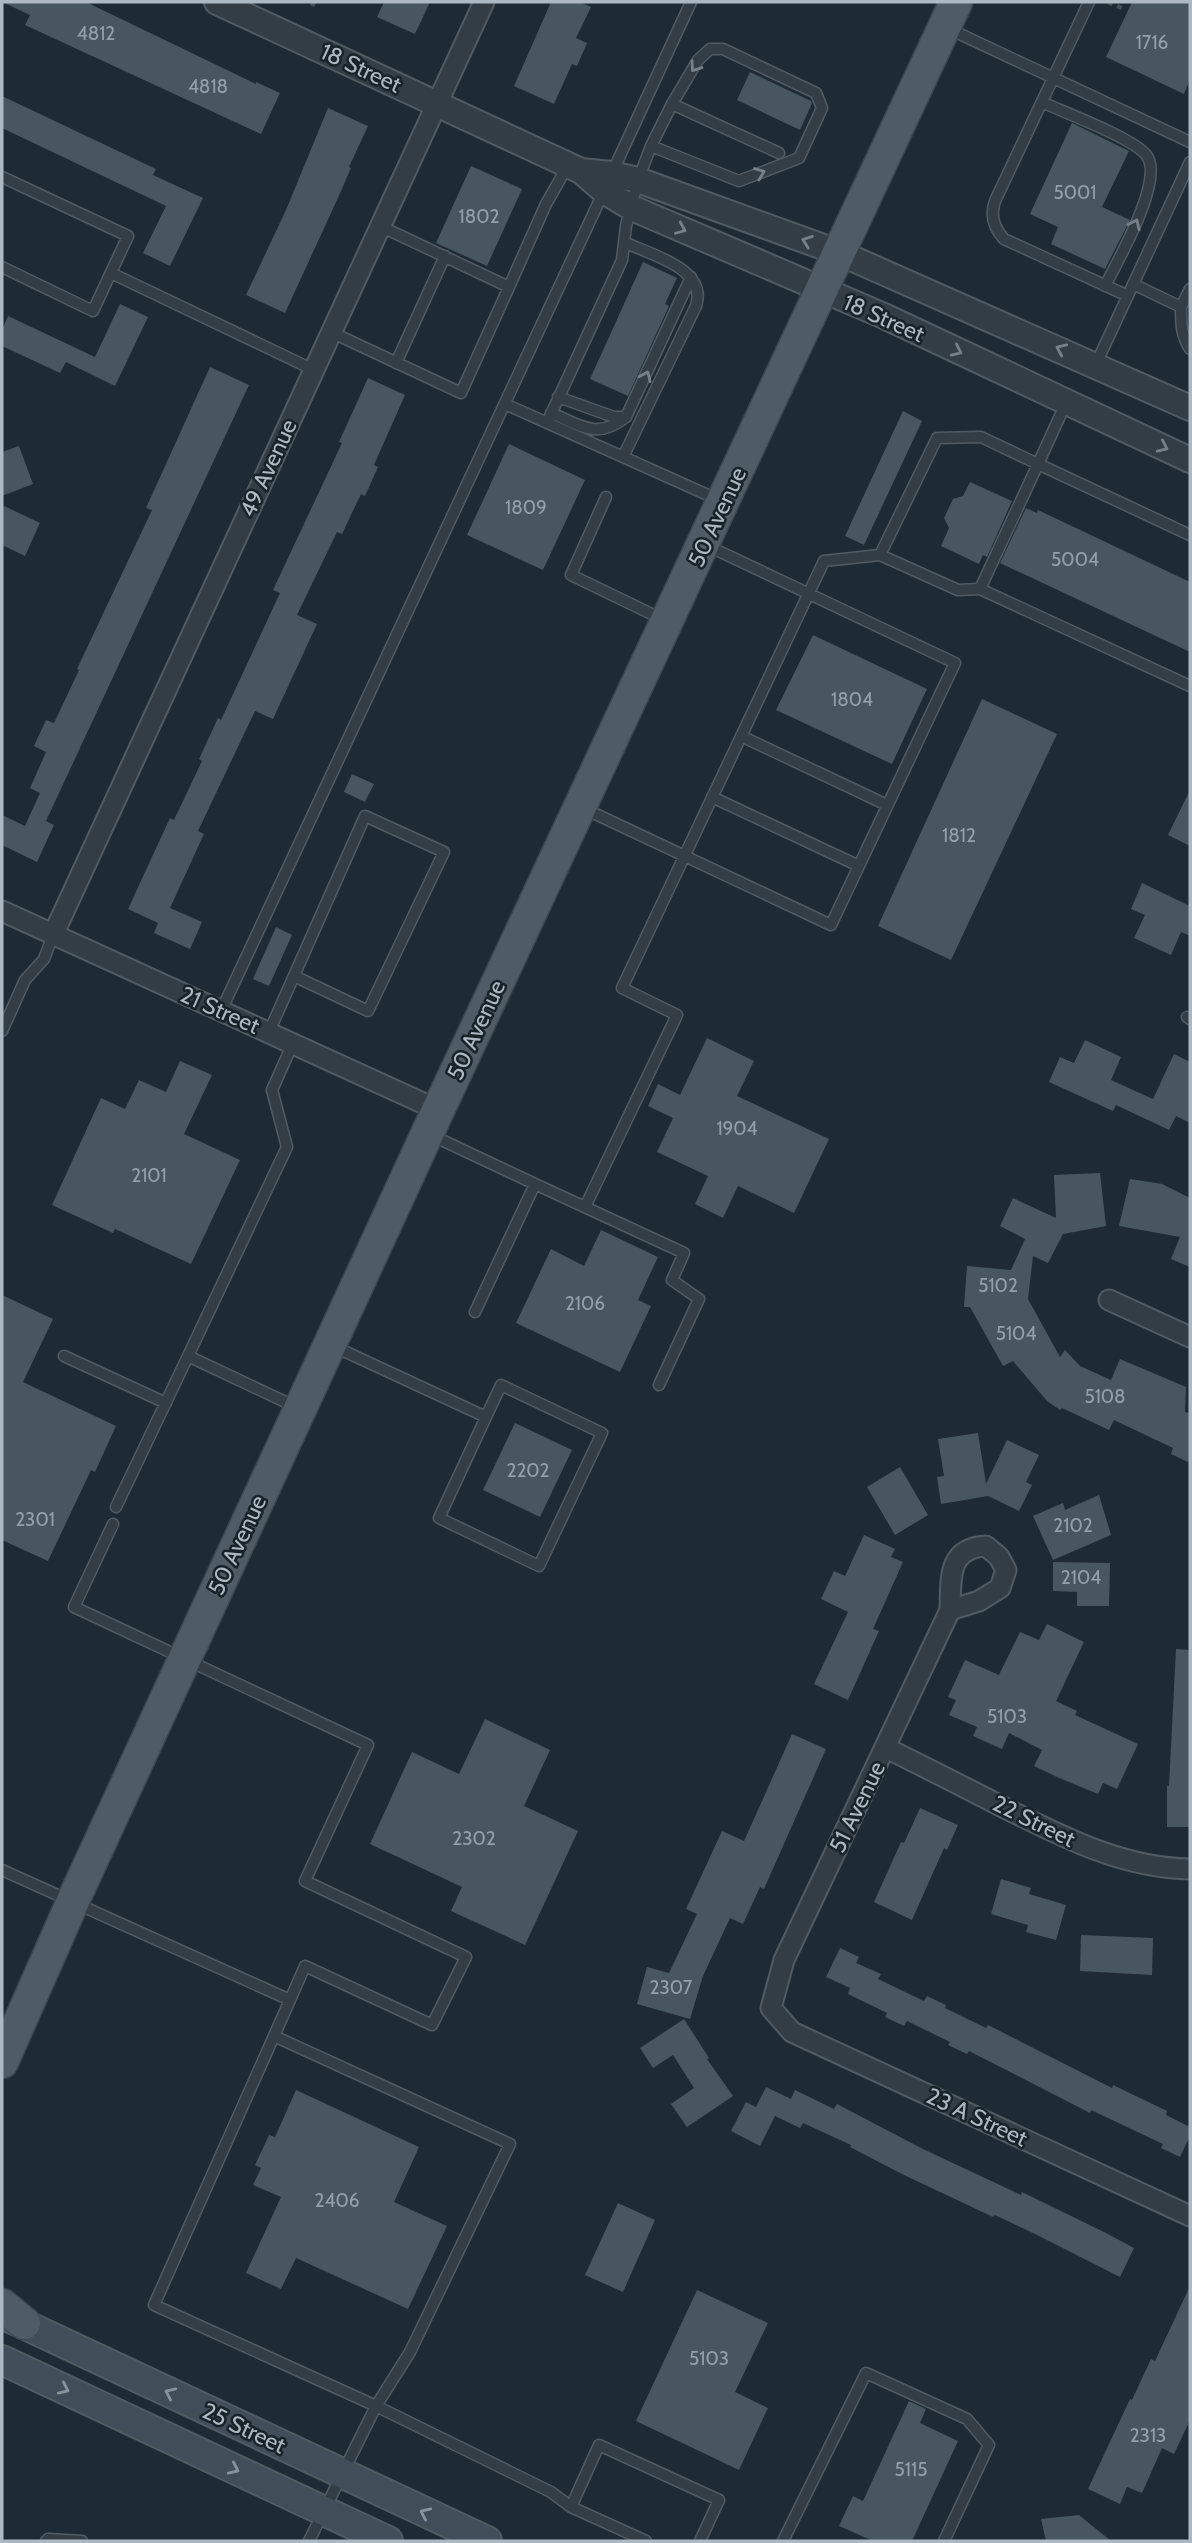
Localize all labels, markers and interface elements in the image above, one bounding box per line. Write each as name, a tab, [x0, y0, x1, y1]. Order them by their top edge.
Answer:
house number: 4812	[77, 22, 115, 45]
house number: 1716	[1136, 31, 1168, 54]
street label: 18 Street	[316, 37, 406, 99]
one-way arrow	[691, 59, 703, 72]
house number: 4818	[188, 75, 228, 98]
one-way arrow	[753, 168, 765, 182]
house number: 5001	[1054, 181, 1097, 204]
house number: 1802	[459, 205, 499, 228]
one-way arrow	[1126, 219, 1140, 231]
one-way arrow	[674, 221, 687, 235]
one-way arrow	[801, 235, 813, 249]
street label: 18 Street	[839, 288, 929, 348]
one-way arrow	[950, 343, 962, 357]
one-way arrow	[1056, 343, 1068, 357]
one-way arrow	[638, 371, 652, 383]
street label: 49 Avenue	[233, 415, 303, 521]
one-way arrow	[1155, 439, 1168, 453]
street label: 50 Avenue	[682, 463, 752, 571]
house number: 1809	[505, 496, 547, 519]
house number: 5004	[1051, 548, 1099, 571]
house number: 1804	[831, 688, 873, 711]
house number: 1812	[942, 824, 976, 847]
street label: 50 Avenue	[441, 976, 511, 1084]
street label: 21 Street	[176, 980, 264, 1040]
house number: 1904	[716, 1117, 758, 1140]
house number: 2101	[131, 1164, 167, 1187]
house number: 5102	[978, 1274, 1018, 1297]
house number: 2106	[565, 1292, 605, 1315]
house number: 5104	[996, 1322, 1036, 1345]
house number: 5108	[1084, 1385, 1126, 1408]
house number: 2202	[506, 1459, 550, 1482]
street label: 50 Avenue	[202, 1491, 272, 1599]
house number: 2301	[15, 1508, 55, 1531]
house number: 2102	[1053, 1514, 1093, 1537]
house number: 2104	[1061, 1566, 1101, 1589]
house number: 5103	[987, 1705, 1027, 1728]
street label: 51 Avenue	[823, 1757, 891, 1857]
street label: 22 Street	[988, 1789, 1080, 1853]
house number: 2302	[452, 1827, 496, 1850]
house number: 2307	[650, 1976, 693, 1999]
street label: 23 A Street	[922, 2081, 1032, 2153]
house number: 2406	[315, 2189, 360, 2212]
house number: 5103	[689, 2347, 729, 2370]
one-way arrow	[56, 2381, 69, 2395]
one-way arrow	[165, 2387, 177, 2401]
street label: 25 Street	[198, 2397, 290, 2460]
house number: 2313	[1130, 2424, 1166, 2447]
house number: 5115	[895, 2458, 927, 2481]
one-way arrow	[227, 2461, 239, 2475]
one-way arrow	[420, 2507, 432, 2521]

